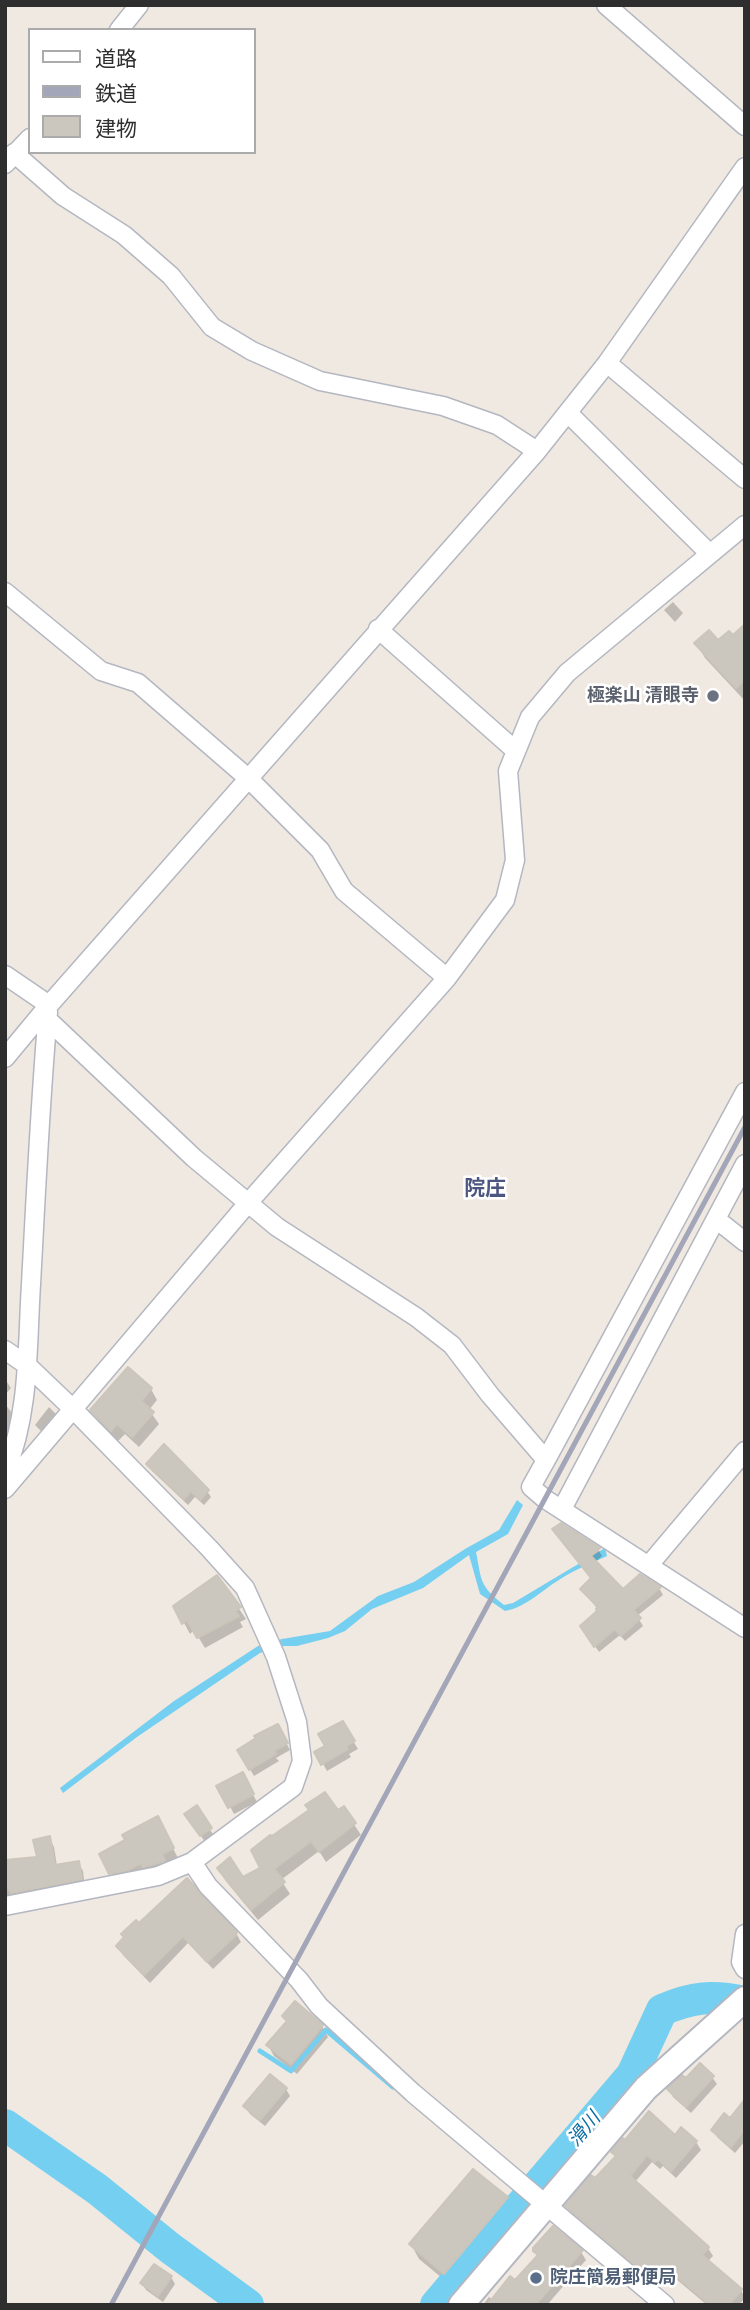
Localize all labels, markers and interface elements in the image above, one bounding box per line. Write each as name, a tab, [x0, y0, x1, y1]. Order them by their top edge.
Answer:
legend	[28, 28, 256, 154]
text: 道路	[95, 47, 137, 71]
text: 鉄道	[95, 82, 137, 106]
text: 建物	[95, 117, 137, 141]
place label: 極楽山 清眼寺	[587, 685, 699, 707]
marker: 極楽山 清眼寺	[705, 688, 721, 704]
district label: 院庄	[464, 1177, 506, 1203]
water label: 滑川	[564, 2108, 606, 2152]
place label: 院庄簡易郵便局	[550, 2267, 676, 2289]
marker: 院庄簡易郵便局	[528, 2270, 544, 2286]

